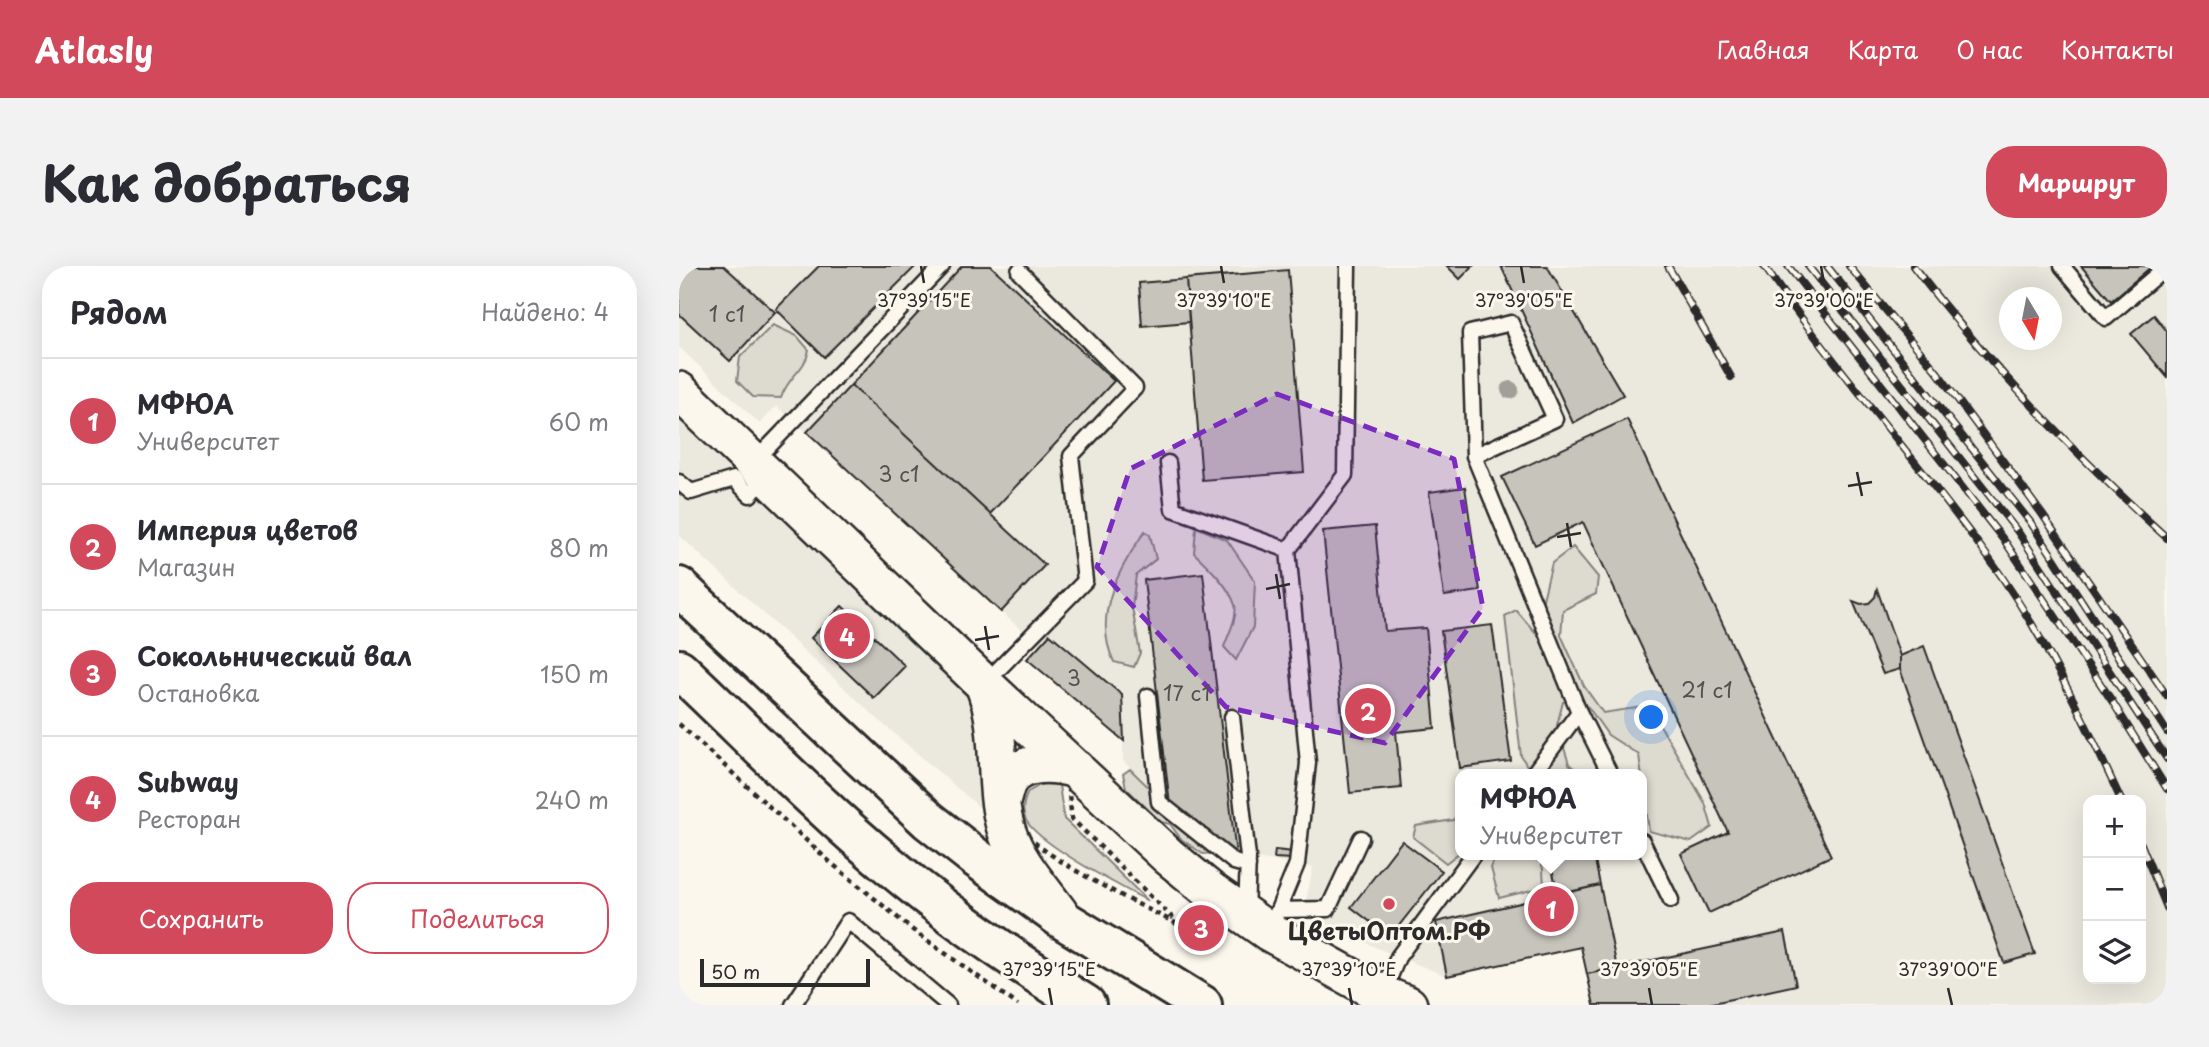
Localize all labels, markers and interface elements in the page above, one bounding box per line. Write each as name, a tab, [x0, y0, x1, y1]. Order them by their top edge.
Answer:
text: Atlasly	[35, 24, 153, 74]
text: Главная	[1717, 31, 1810, 67]
text: Карта	[1848, 31, 1918, 67]
text: О нас	[1956, 31, 2023, 67]
text: Контакты	[2061, 31, 2174, 67]
text: Как добраться	[42, 145, 412, 219]
button: Маршрут	[1986, 146, 2167, 218]
text: 37°39'15"E	[877, 286, 971, 313]
text: 37°39'10"E	[1176, 286, 1272, 313]
text: 37°39'05"E	[1475, 286, 1573, 313]
text: 37°39'00"E	[1774, 286, 1874, 313]
north arrow	[1999, 287, 2062, 350]
text: Рядом	[70, 289, 168, 334]
text: Найдено: 4	[481, 294, 609, 329]
house number: 1 с1	[709, 297, 745, 329]
text: МФЮА	[137, 384, 234, 423]
text: 1	[88, 404, 99, 439]
text: 60 m	[549, 404, 609, 439]
text: Университет	[137, 423, 279, 458]
house number: 3 с1	[878, 457, 920, 489]
text: Империя цветов	[137, 510, 358, 549]
text: 2	[85, 530, 101, 565]
text: 80 m	[549, 530, 609, 565]
text: Магазин	[137, 549, 236, 584]
pin: 4	[824, 610, 870, 662]
text: Сокольнический вал	[137, 636, 412, 675]
text: 3	[85, 656, 101, 691]
text: 150 m	[540, 656, 609, 691]
house number: 3	[1067, 661, 1081, 693]
house number: 21 с1	[1681, 673, 1733, 705]
text: Остановка	[137, 675, 259, 710]
house number: 17 с1	[1163, 676, 1211, 708]
pin: 2	[1345, 685, 1391, 737]
your location	[1634, 700, 1668, 734]
text: Subway	[137, 762, 239, 801]
popup	[1455, 769, 1647, 860]
text: МФЮА	[1480, 778, 1577, 817]
text: 4	[85, 782, 101, 817]
text: 240 m	[535, 782, 609, 817]
map controls	[2083, 795, 2146, 984]
button: +	[2083, 795, 2146, 858]
text: Ресторан	[137, 801, 241, 836]
text: Университет	[1480, 817, 1622, 852]
button: −	[2083, 858, 2146, 921]
button: Сохранить	[70, 882, 333, 954]
button: Поделиться	[347, 882, 609, 954]
pin: 1	[1528, 883, 1574, 935]
marker: ЦветыОптом.РФ	[1381, 896, 1397, 912]
pin: 3	[1178, 902, 1224, 954]
place label: ЦветыОптом.РФ	[1288, 912, 1490, 948]
button: layers	[2083, 921, 2146, 984]
text: 37°39'15"E	[1002, 955, 1096, 982]
text: 37°39'10"E	[1301, 955, 1397, 982]
text: 37°39'05"E	[1600, 955, 1698, 982]
text: 37°39'00"E	[1898, 955, 1998, 982]
scale bar	[700, 956, 870, 988]
text: 50 m	[711, 957, 760, 985]

